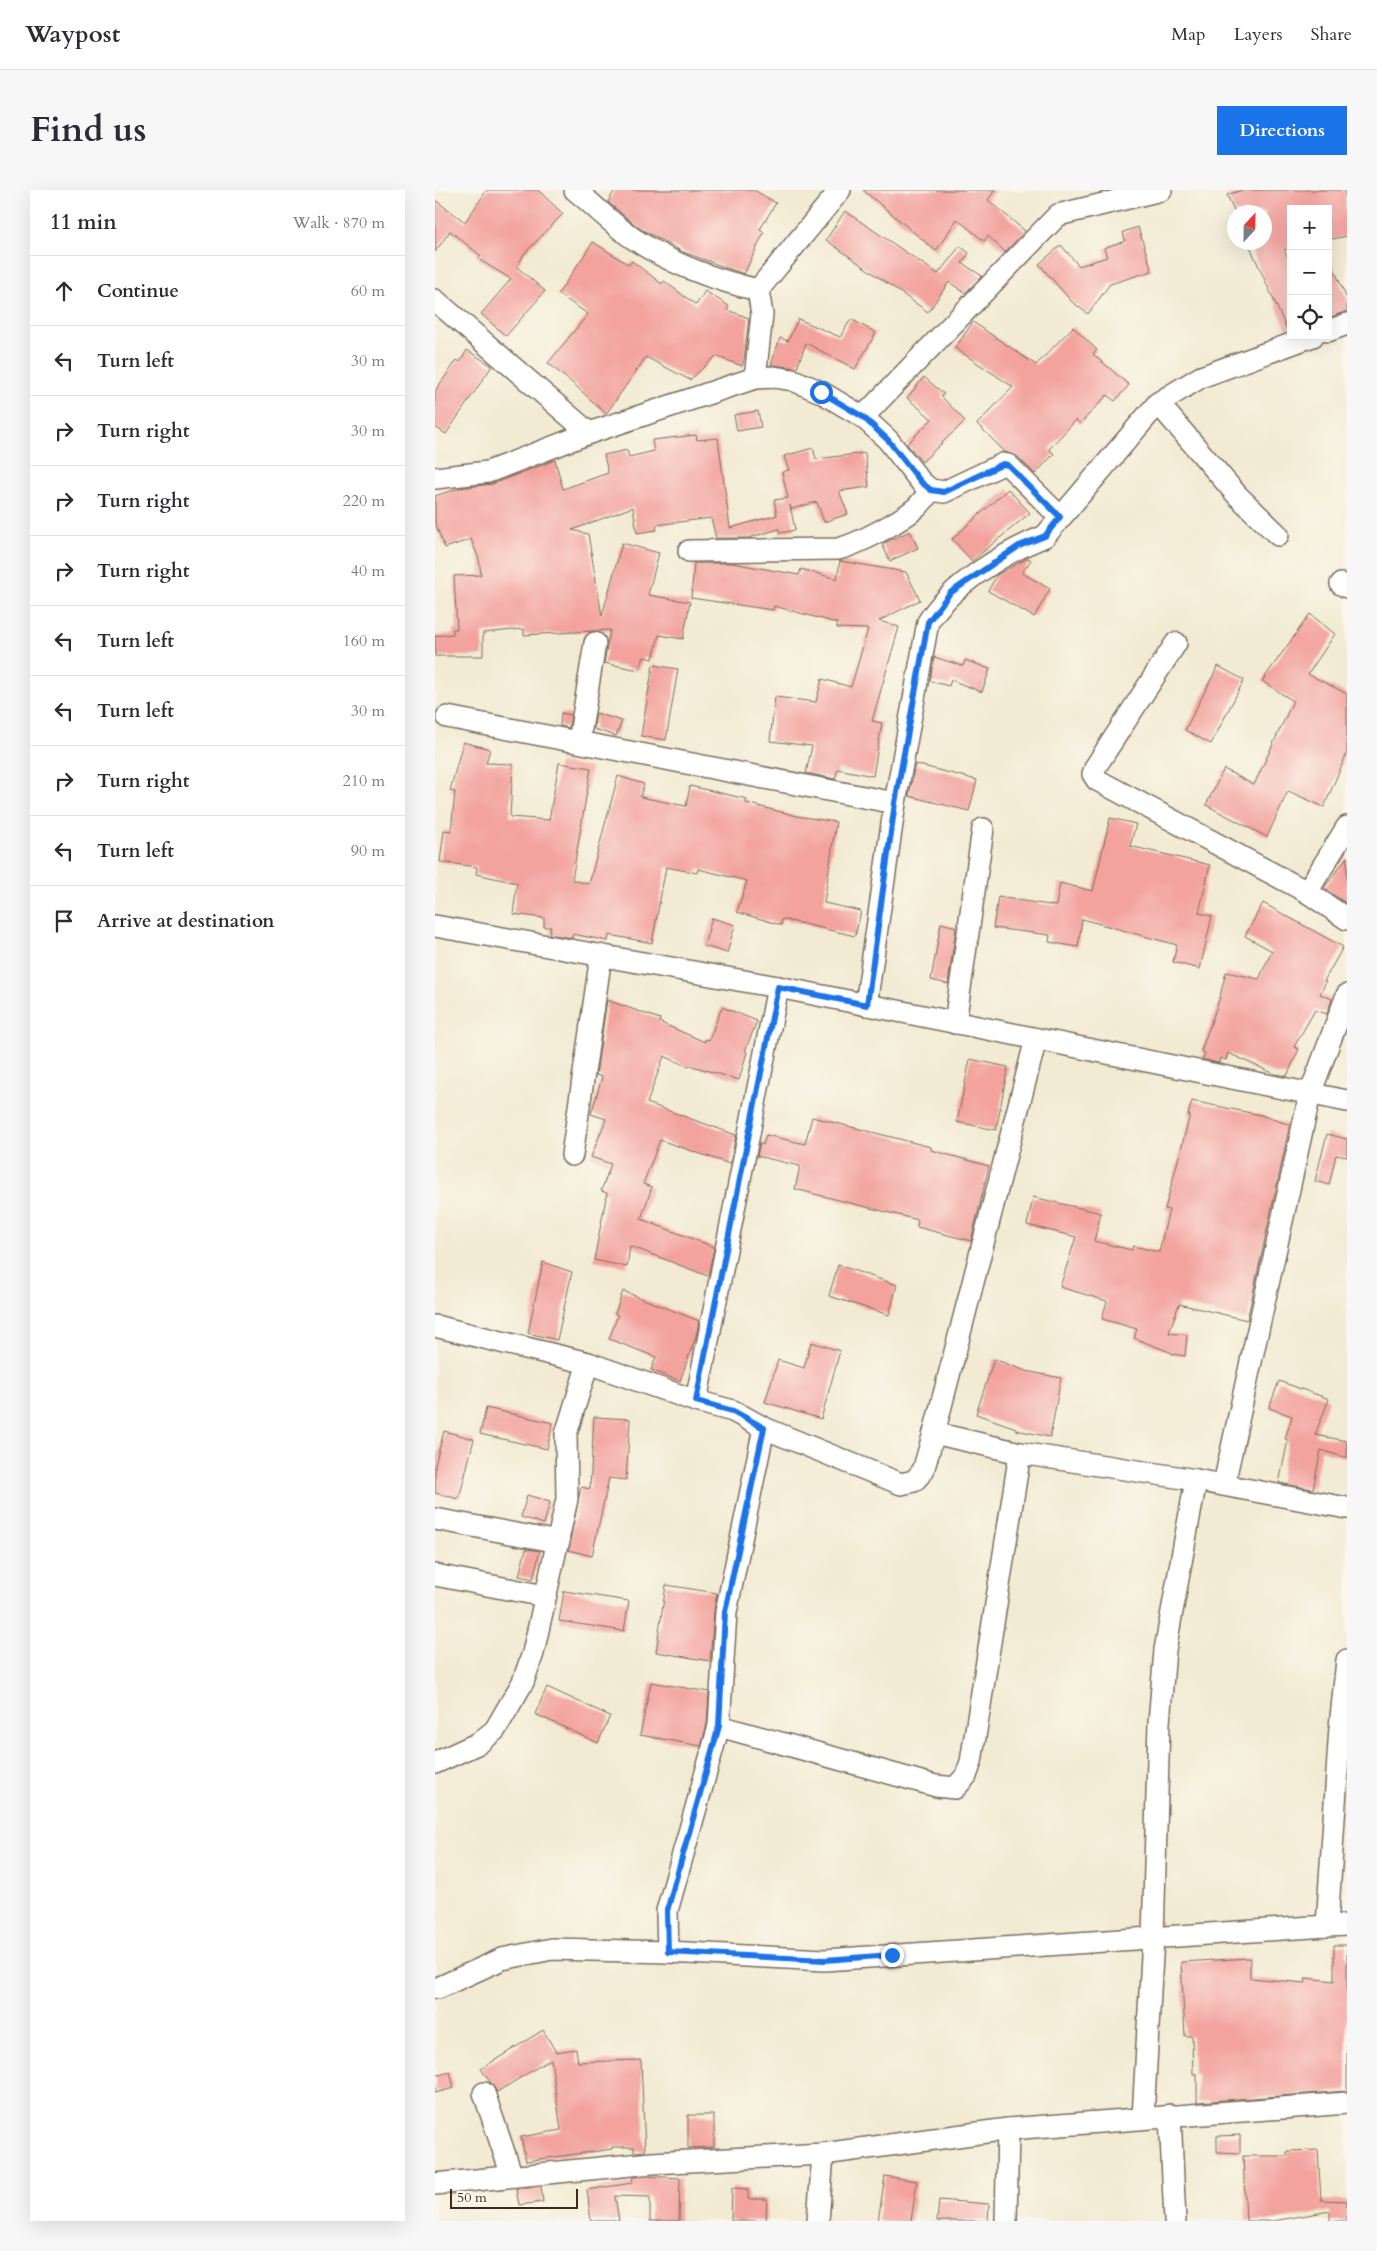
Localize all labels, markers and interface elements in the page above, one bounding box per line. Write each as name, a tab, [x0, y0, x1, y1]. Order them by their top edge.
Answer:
text: Waypost	[25, 18, 120, 51]
text: Map	[1171, 22, 1206, 47]
text: Layers	[1234, 22, 1283, 47]
text: Share	[1311, 22, 1352, 47]
text: Find us	[30, 106, 146, 154]
button: Directions	[1217, 106, 1347, 155]
north arrow	[1227, 205, 1272, 250]
map controls	[1287, 205, 1332, 340]
button: +	[1287, 205, 1332, 250]
text: 11 min	[50, 208, 117, 237]
text: Walk · 870 m	[293, 212, 385, 234]
button: −	[1287, 250, 1332, 295]
icon: ahead	[50, 277, 78, 305]
text: Continue	[97, 278, 179, 304]
text: 60 m	[351, 280, 385, 302]
button: locate	[1287, 295, 1332, 340]
icon: left	[50, 347, 78, 375]
text: Turn left	[97, 348, 174, 374]
text: 30 m	[351, 350, 385, 372]
route start	[810, 381, 833, 404]
icon: right	[50, 417, 78, 445]
text: Turn right	[97, 418, 189, 444]
text: 30 m	[351, 420, 385, 442]
icon: right	[50, 487, 78, 515]
text: Turn right	[97, 488, 189, 514]
text: 220 m	[343, 490, 385, 512]
icon: right	[50, 557, 78, 585]
text: Turn right	[97, 558, 189, 584]
text: 40 m	[351, 560, 385, 582]
icon: left	[50, 627, 78, 655]
text: Turn left	[97, 628, 174, 654]
text: 160 m	[343, 630, 385, 652]
icon: left	[50, 697, 78, 725]
text: Turn left	[97, 698, 174, 724]
text: 30 m	[351, 700, 385, 722]
icon: right	[50, 767, 78, 795]
text: Turn right	[97, 768, 189, 794]
text: 210 m	[343, 770, 385, 792]
icon: left	[50, 837, 78, 865]
text: Turn left	[97, 838, 174, 864]
text: 90 m	[351, 840, 385, 862]
icon: arrive	[50, 907, 78, 935]
text: Arrive at destination	[97, 908, 274, 934]
route end	[881, 1944, 904, 1967]
scale bar	[450, 2186, 577, 2209]
text: 50 m	[457, 2188, 487, 2207]

